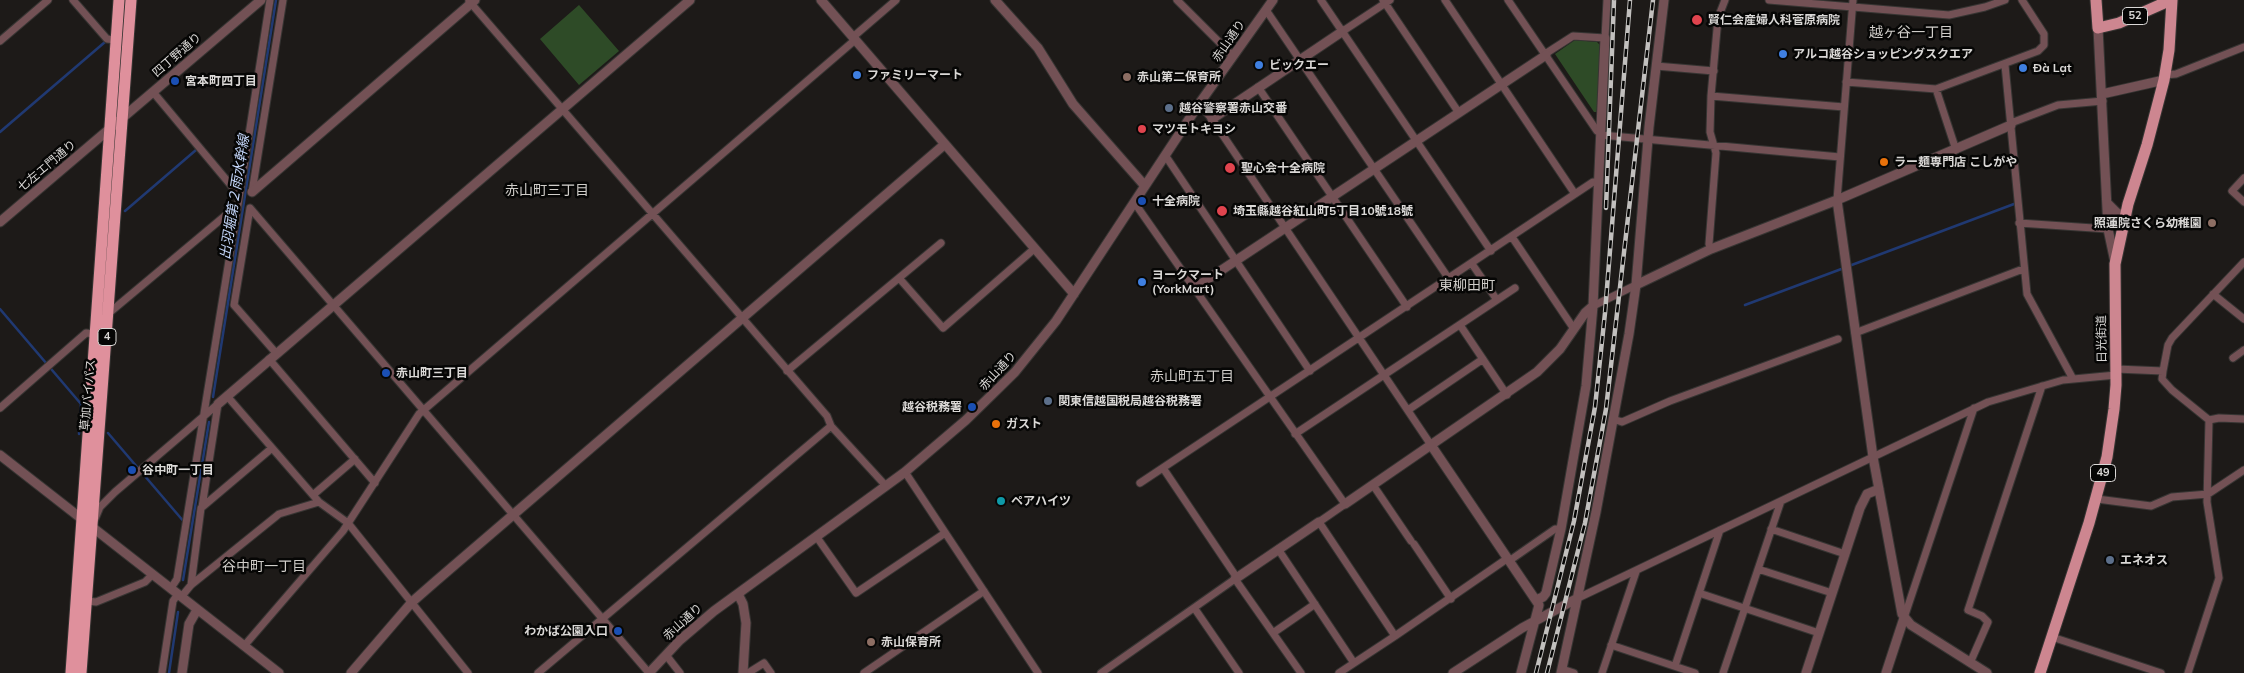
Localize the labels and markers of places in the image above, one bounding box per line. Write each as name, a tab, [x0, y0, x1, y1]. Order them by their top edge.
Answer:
marker: 賢仁会産婦人科菅原病院	[1690, 13, 1704, 27]
place label: 賢仁会産婦人科菅原病院	[1708, 13, 1840, 27]
place label: アルコ越谷ショッピングスクエア	[1793, 47, 1973, 61]
marker: アルコ越谷ショッピングスクエア	[1777, 48, 1789, 60]
place label: ビックエー	[1269, 58, 1329, 72]
marker: ビックエー	[1253, 59, 1265, 71]
place label: Đà Lạt	[2033, 61, 2072, 75]
marker: Đà Lạt	[2017, 62, 2029, 74]
place label: ファミリーマート	[867, 68, 963, 82]
marker: ファミリーマート	[851, 69, 863, 81]
place label: 赤山第二保育所	[1137, 70, 1221, 84]
marker: 赤山第二保育所	[1121, 71, 1133, 83]
place label: 宮本町四丁目	[185, 74, 257, 88]
marker: 宮本町四丁目	[169, 75, 181, 87]
place label: 越谷警察署赤山交番	[1179, 101, 1287, 115]
marker: 越谷警察署赤山交番	[1163, 102, 1175, 114]
place label: マツモトキヨシ	[1152, 122, 1236, 136]
marker: マツモトキヨシ	[1136, 123, 1148, 135]
place label: ラー麺専門店 こしがや	[1894, 155, 2017, 169]
marker: ラー麺専門店 こしがや	[1878, 156, 1890, 168]
marker: 聖心会十全病院	[1223, 161, 1237, 175]
place label: 聖心会十全病院	[1241, 161, 1325, 175]
place label: 十全病院	[1152, 194, 1200, 208]
marker: 十全病院	[1136, 195, 1148, 207]
marker: 埼玉縣越谷紅山町5丁目10號18號	[1215, 204, 1229, 218]
place label: 埼玉縣越谷紅山町5丁目10號18號	[1233, 204, 1413, 218]
place label: 照蓮院さくら幼稚園	[2094, 216, 2202, 230]
marker: 照蓮院さくら幼稚園	[2206, 217, 2218, 229]
place label: ヨークマート (YorkMart)	[1152, 268, 1224, 296]
marker: ヨークマート (YorkMart)	[1136, 276, 1148, 288]
place label: 赤山町三丁目	[396, 366, 468, 380]
marker: 赤山町三丁目	[380, 367, 392, 379]
place label: 関東信越国税局越谷税務署	[1058, 394, 1202, 408]
marker: 関東信越国税局越谷税務署	[1042, 395, 1054, 407]
place label: 越谷税務署	[902, 400, 962, 414]
marker: 越谷税務署	[966, 401, 978, 413]
place label: ガスト	[1006, 417, 1042, 431]
marker: ガスト	[990, 418, 1002, 430]
place label: 谷中町一丁目	[142, 463, 214, 477]
marker: 谷中町一丁目	[126, 464, 138, 476]
place label: ペアハイツ	[1011, 494, 1071, 508]
marker: ペアハイツ	[995, 495, 1007, 507]
place label: エネオス	[2120, 553, 2168, 567]
marker: エネオス	[2104, 554, 2116, 566]
place label: わかば公園入口	[524, 624, 608, 638]
marker: わかば公園入口	[612, 625, 624, 637]
place label: 赤山保育所	[881, 635, 941, 649]
marker: 赤山保育所	[865, 636, 877, 648]

